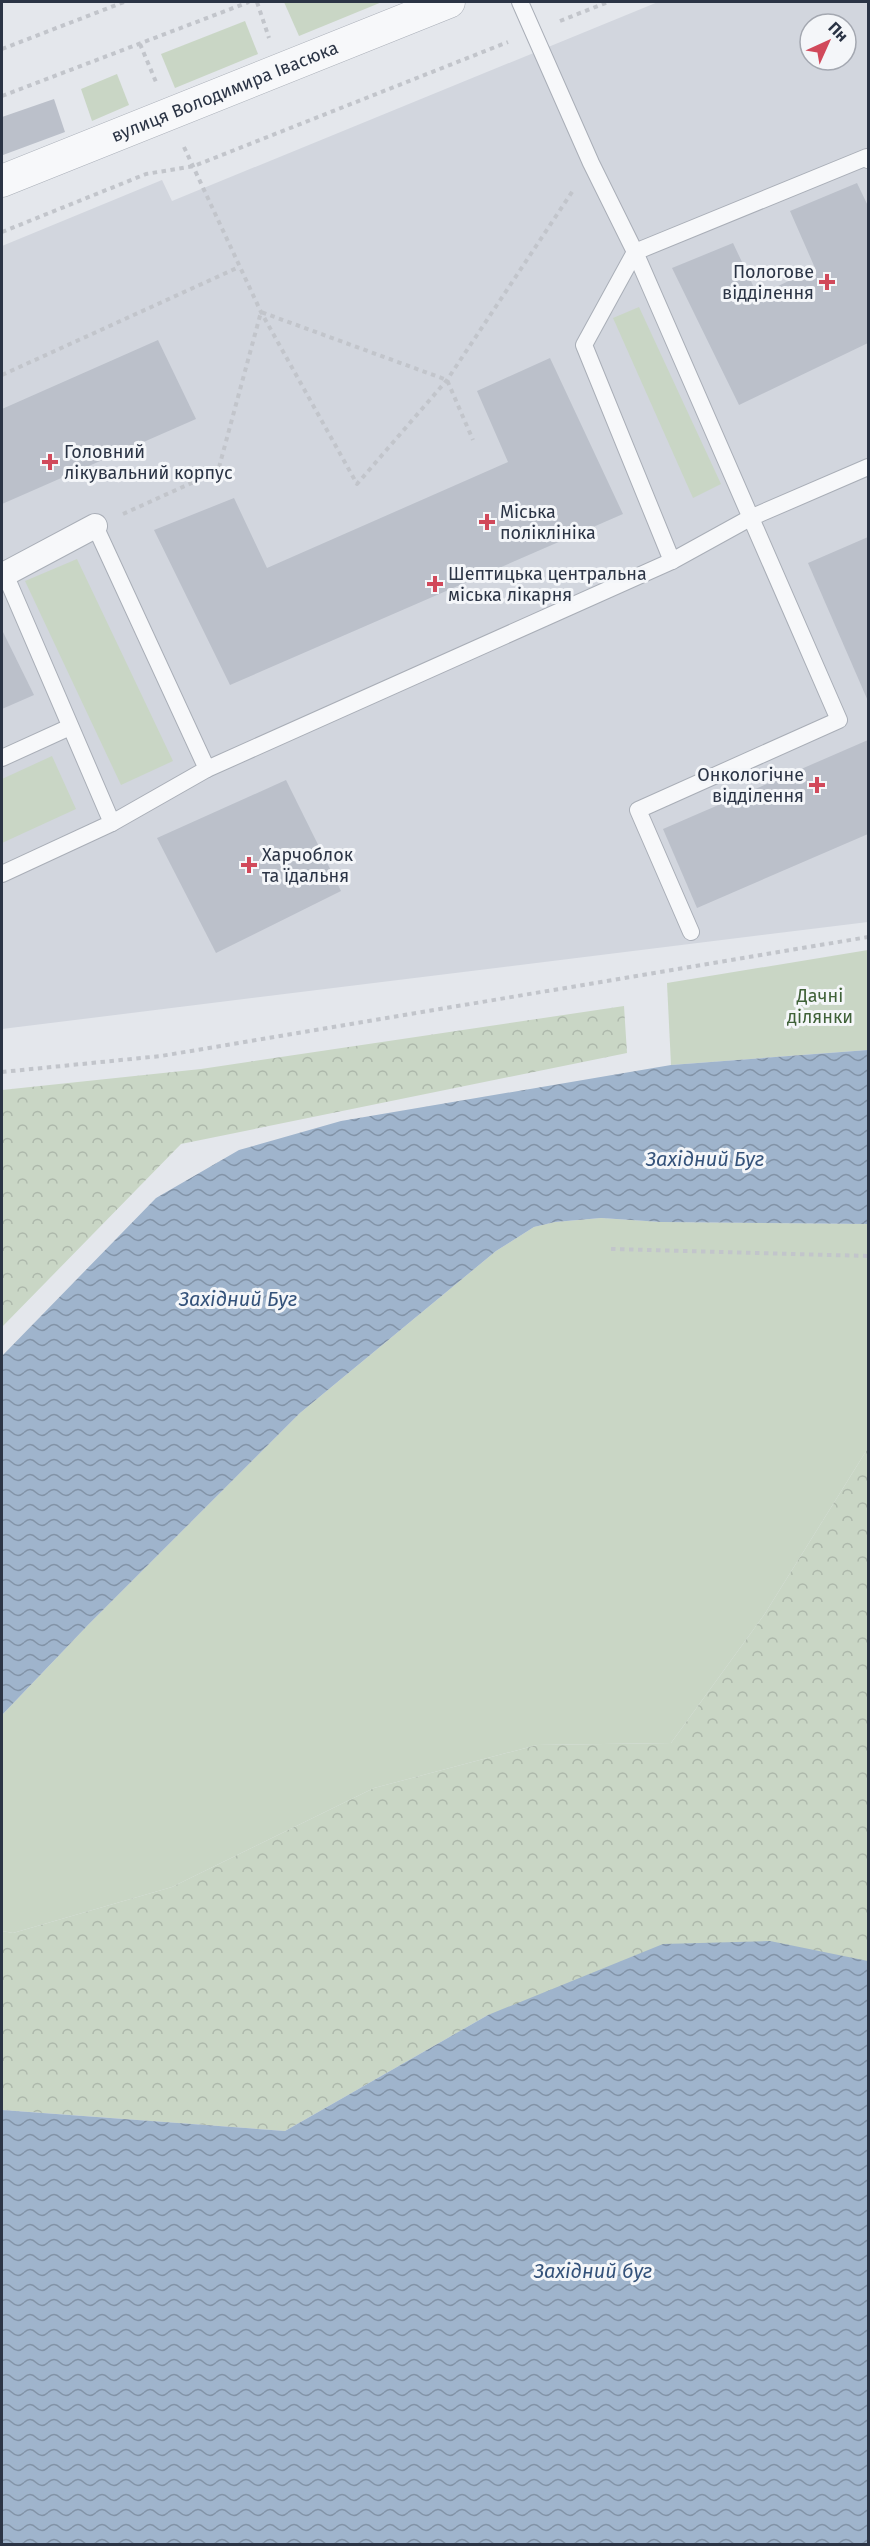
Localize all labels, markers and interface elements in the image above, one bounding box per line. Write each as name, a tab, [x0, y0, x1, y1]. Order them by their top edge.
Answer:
north arrow	[798, 12, 858, 72]
text: Пн	[824, 18, 852, 46]
street label: вулиця Володимира Івасюка	[108, 36, 341, 147]
place label: Пологове відділення	[722, 261, 814, 304]
marker: Пологове відділення	[818, 273, 836, 291]
place label: Головний лікувальний корпус	[64, 441, 233, 484]
marker: Головний лікувальний корпус	[41, 453, 59, 471]
place label: Міська поліклініка	[500, 501, 596, 544]
marker: Міська поліклініка	[478, 513, 496, 531]
place label: Шептицька центральна міська лікарня	[448, 563, 647, 606]
marker: Шептицька центральна міська лікарня	[426, 575, 444, 593]
place label: Онкологічне відділення	[697, 764, 804, 807]
marker: Онкологічне відділення	[808, 776, 826, 794]
place label: Харчоблок та їдальня	[262, 844, 354, 887]
marker: Харчоблок та їдальня	[240, 856, 258, 874]
park label: Дачні ділянки	[787, 985, 853, 1028]
water label: Західний Буг	[645, 1147, 764, 1171]
water label: Західний Буг	[178, 1287, 297, 1311]
water label: Західний буг	[533, 2259, 652, 2283]

